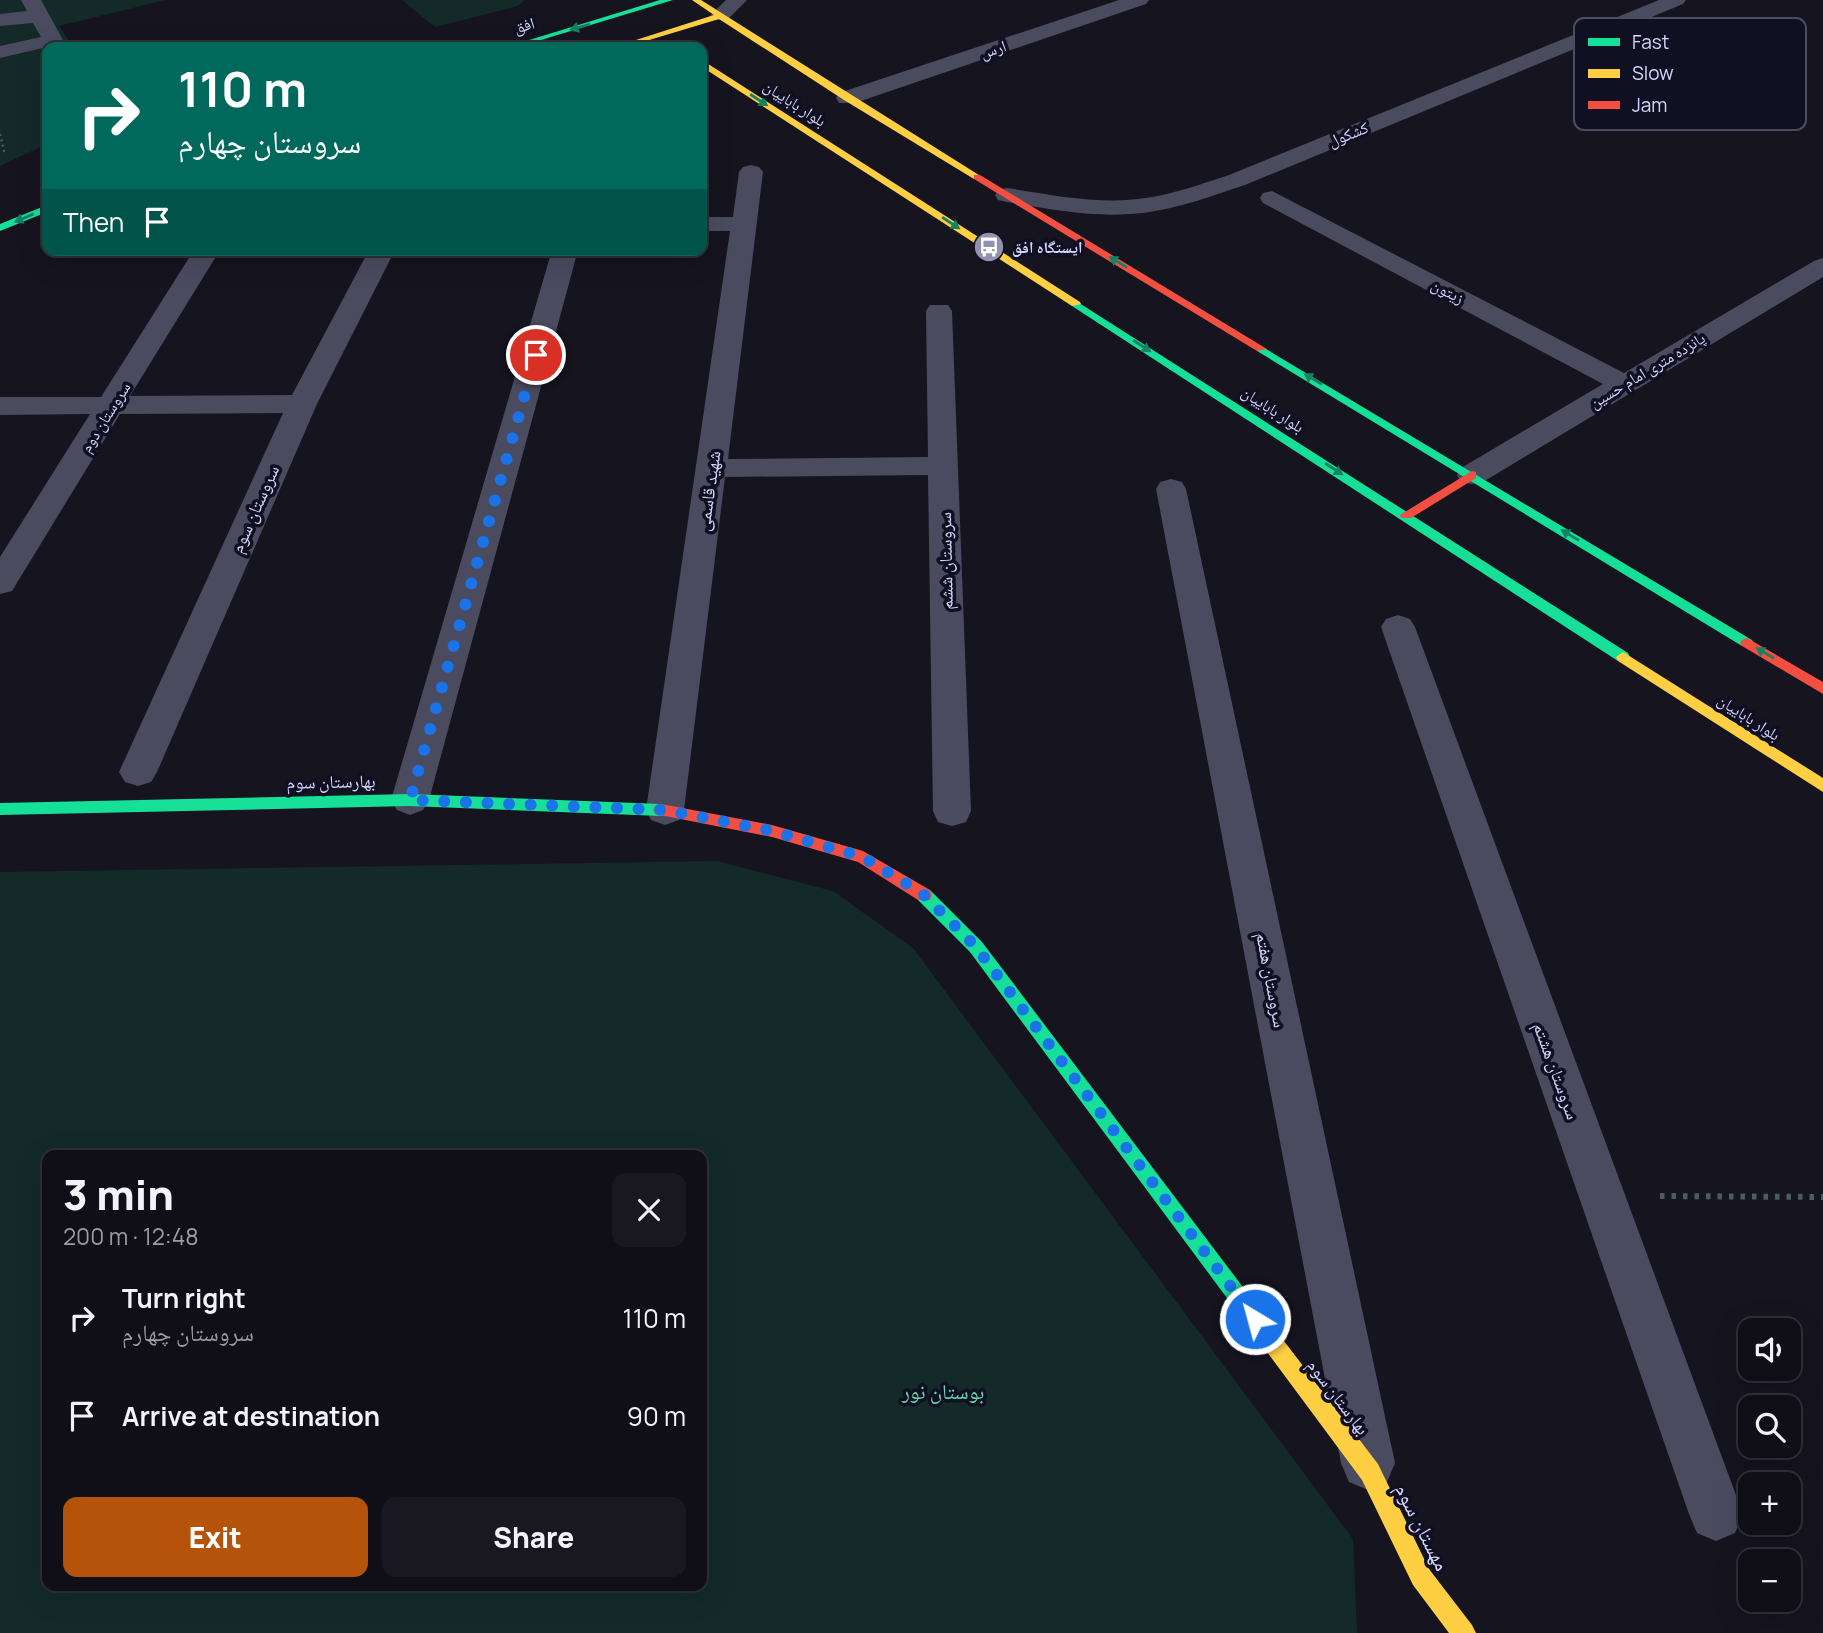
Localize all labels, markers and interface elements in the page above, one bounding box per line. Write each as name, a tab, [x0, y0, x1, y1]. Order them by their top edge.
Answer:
street label: افق	[511, 12, 537, 38]
legend	[1574, 18, 1806, 130]
one-way arrow	[569, 22, 591, 33]
text: Fast	[1632, 29, 1669, 55]
street label: ارس	[977, 34, 1009, 64]
text: 110 m	[178, 55, 307, 122]
text: Slow	[1632, 60, 1674, 86]
icon: right	[63, 70, 154, 161]
street label: بلوار باباییان	[759, 75, 831, 131]
text: Jam	[1632, 92, 1667, 118]
one-way arrow	[750, 94, 769, 107]
street label: کشکول	[1325, 116, 1372, 152]
text: سروستان چهارم	[178, 119, 361, 163]
icon: arrive	[138, 203, 176, 241]
text: Then	[63, 204, 124, 240]
one-way arrow	[13, 213, 34, 224]
one-way arrow	[941, 216, 960, 229]
bus stop icon: ایستگاه افق	[972, 230, 1006, 264]
place label: ایستگاه افق	[1012, 236, 1083, 258]
one-way arrow	[1108, 255, 1127, 268]
street label: زیتون	[1428, 273, 1468, 309]
pin	[506, 325, 566, 385]
street label: پانزده متری امام حسین	[1585, 327, 1709, 413]
icon: arrive	[517, 336, 555, 374]
one-way arrow	[1133, 339, 1152, 352]
one-way arrow	[1303, 373, 1322, 385]
street label: سروستان دوم	[75, 378, 135, 456]
street label: بلوار باباییان	[1237, 381, 1309, 437]
street label: شهید قاسمی	[690, 449, 726, 533]
street label: سروستان سوم	[224, 461, 285, 557]
one-way arrow	[1324, 462, 1343, 475]
street label: سروستان ششم	[932, 512, 959, 610]
one-way arrow	[1561, 528, 1580, 541]
one-way arrow	[1755, 647, 1774, 659]
street label: بلوار باباییان	[1713, 689, 1785, 745]
street label: بهارستان سوم	[286, 768, 376, 795]
street label: سروستان هفتم	[1250, 930, 1293, 1030]
street label: سروستان هشتم	[1527, 1019, 1586, 1123]
text: 3 min	[63, 1165, 174, 1223]
button: close	[612, 1173, 686, 1247]
text: 200 m · 12:48	[63, 1220, 199, 1252]
text: Turn right	[122, 1280, 246, 1316]
position arrow	[1218, 1282, 1292, 1356]
icon: right	[63, 1299, 101, 1337]
text: 110 m	[623, 1300, 686, 1336]
text: سروستان چهارم	[122, 1316, 254, 1348]
map controls	[1738, 1318, 1801, 1612]
button: sound	[1738, 1318, 1801, 1381]
street label: بهارستان سوم	[1302, 1353, 1375, 1440]
park label: بوستان نور	[901, 1377, 984, 1405]
button: search	[1738, 1395, 1801, 1458]
icon: arrive	[63, 1397, 101, 1435]
text: Arrive at destination	[122, 1398, 380, 1434]
text: 90 m	[627, 1398, 686, 1434]
button: +	[1738, 1472, 1801, 1535]
street label: مهستان سوم	[1388, 1478, 1457, 1576]
button: Exit	[63, 1497, 368, 1577]
button: Share	[382, 1497, 686, 1577]
button: −	[1738, 1549, 1801, 1612]

